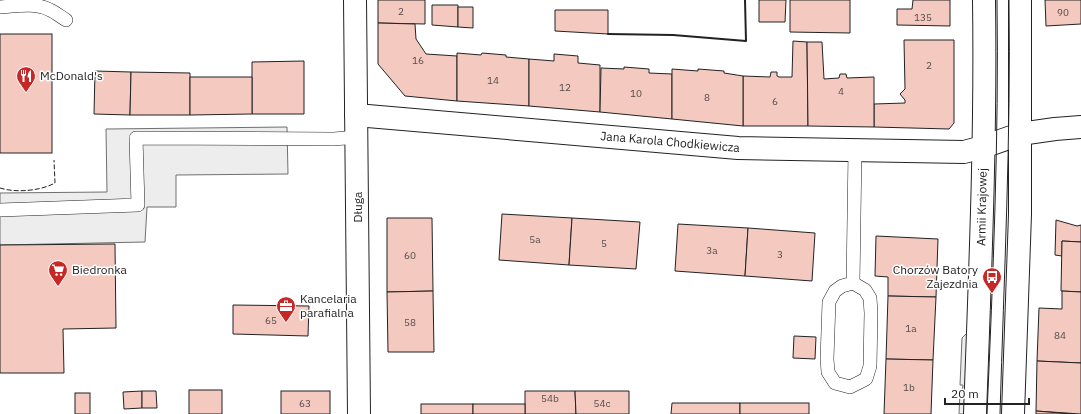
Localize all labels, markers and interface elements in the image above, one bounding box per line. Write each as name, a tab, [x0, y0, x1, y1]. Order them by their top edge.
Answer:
house number: 2	[398, 5, 404, 18]
house number: 90	[1057, 6, 1069, 19]
house number: 135	[914, 11, 932, 24]
house number: 16	[412, 54, 424, 67]
house number: 2	[926, 59, 932, 72]
restaurant icon: McDonald's	[15, 65, 37, 93]
place label: McDonald's	[40, 68, 103, 83]
house number: 14	[487, 74, 499, 87]
house number: 12	[559, 81, 571, 94]
house number: 4	[838, 85, 844, 98]
house number: 10	[630, 87, 642, 100]
house number: 8	[704, 91, 710, 104]
house number: 6	[772, 95, 778, 108]
street label: Jana Karola Chodkiewicza	[600, 128, 741, 155]
street label: Armii Krajowej	[973, 168, 990, 246]
street label: Długa	[350, 191, 365, 222]
house number: 5a	[529, 233, 541, 246]
house number: 5	[601, 237, 607, 250]
house number: 3a	[706, 244, 718, 257]
house number: 3	[777, 248, 783, 261]
house number: 60	[404, 249, 416, 262]
supermarket icon: Biedronka	[47, 259, 69, 287]
place label: Biedronka	[72, 262, 128, 277]
place label: Chorzów Batory Zajezdnia	[893, 262, 979, 291]
bus stop icon: Chorzów Batory Zajezdnia	[981, 266, 1003, 294]
place label: Kancelaria parafialna	[300, 291, 357, 320]
office icon: Kancelaria parafialna	[275, 295, 297, 323]
house number: 65	[265, 314, 277, 327]
house number: 58	[404, 316, 416, 329]
house number: 1a	[905, 322, 917, 335]
house number: 84	[1054, 329, 1066, 342]
scale bar	[945, 380, 1029, 406]
house number: 1b	[903, 381, 915, 394]
text: 20 m	[951, 386, 979, 401]
house number: 54b	[541, 392, 559, 405]
house number: 63	[299, 397, 311, 410]
house number: 54c	[593, 397, 611, 410]

